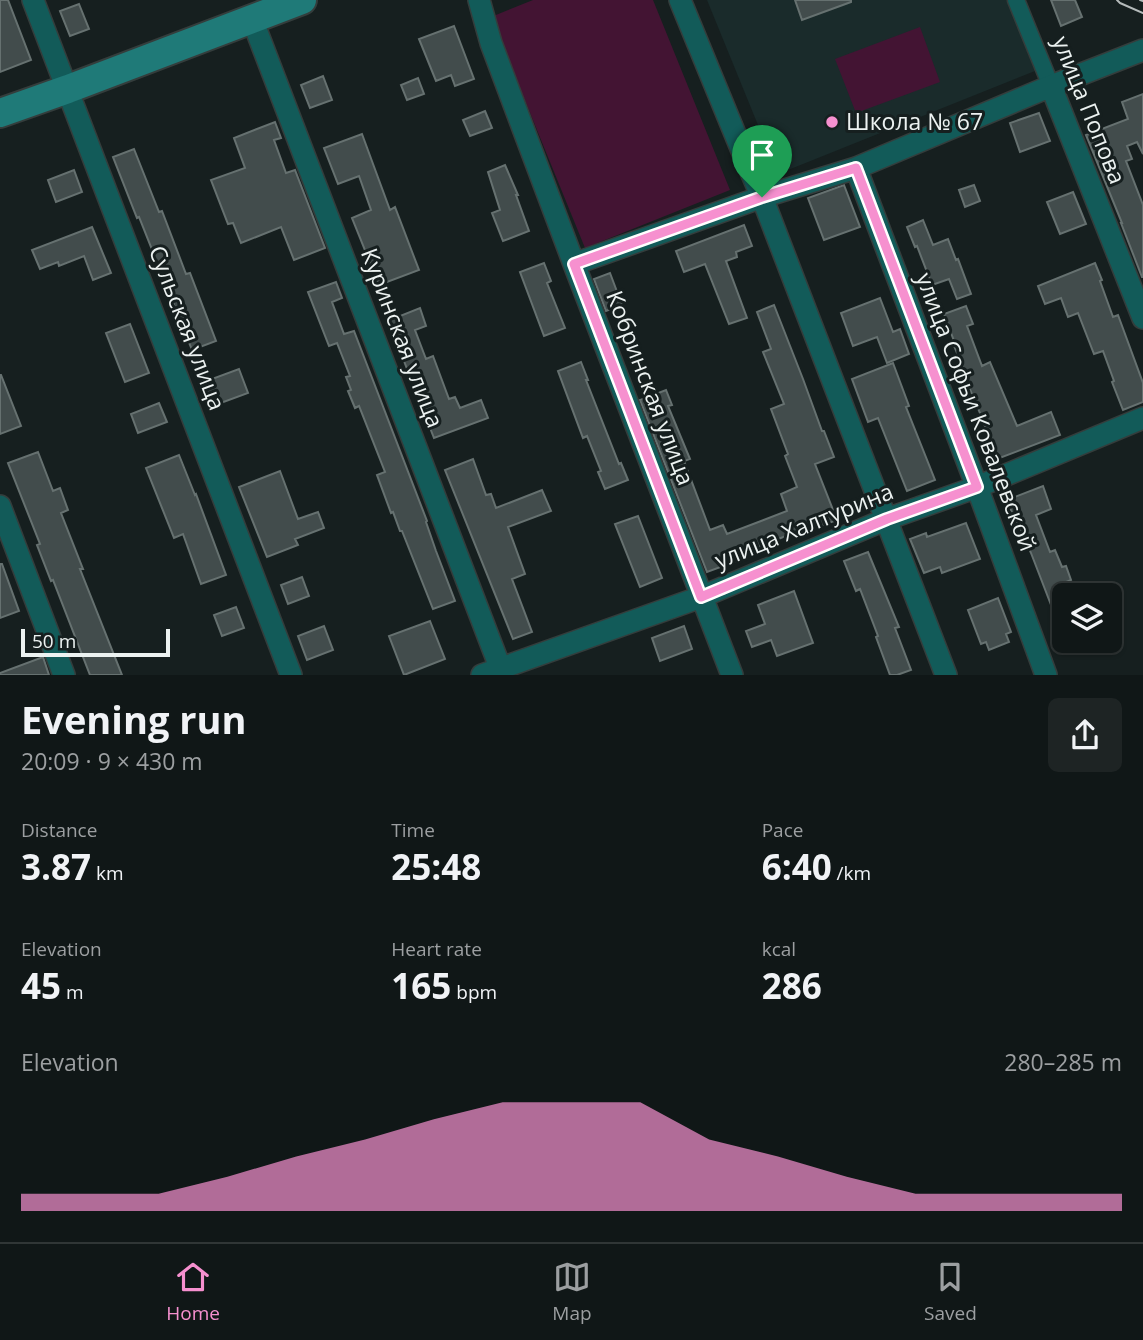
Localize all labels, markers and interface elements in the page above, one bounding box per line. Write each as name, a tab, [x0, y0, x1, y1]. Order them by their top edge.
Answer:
street label: улица Попова	[1046, 31, 1134, 188]
place label: Школа № 67	[846, 105, 983, 137]
marker: Школа № 67	[824, 114, 840, 130]
pin	[732, 125, 792, 197]
icon: arrive	[743, 136, 781, 174]
street label: Сульская улица	[142, 241, 234, 414]
street label: Куринская улица	[354, 243, 452, 432]
street label: улица Софьи Ковалевской	[909, 268, 1045, 555]
street label: Кобринская улица	[599, 286, 703, 489]
street label: улица Халтурина	[710, 475, 898, 576]
map controls	[1052, 583, 1122, 653]
button: layers	[1052, 583, 1122, 653]
scale bar	[21, 626, 170, 658]
text: 50 m	[32, 628, 76, 654]
text: Evening run	[21, 693, 246, 745]
button: share	[1048, 698, 1122, 772]
text: 20:09 · 9 × 430 m	[21, 745, 203, 777]
text: Distance	[21, 817, 97, 843]
text: Time	[391, 817, 435, 843]
text: Pace	[762, 817, 803, 843]
text: 3.87	[21, 843, 91, 890]
text: 25:48	[391, 843, 481, 890]
text: 6:40	[762, 843, 832, 890]
text: km	[91, 860, 124, 886]
text: /km	[832, 860, 871, 886]
text: Elevation	[21, 936, 102, 962]
text: Heart rate	[391, 936, 482, 962]
text: kcal	[762, 936, 796, 962]
text: 45	[21, 962, 61, 1009]
text: 165	[391, 962, 451, 1009]
text: 286	[762, 962, 822, 1009]
text: m	[61, 979, 84, 1005]
text: bpm	[451, 979, 497, 1005]
text: Elevation	[21, 1046, 119, 1078]
text: 280–285 m	[1004, 1046, 1122, 1078]
tab: Home	[166, 1258, 220, 1326]
tab: Map	[552, 1258, 592, 1326]
tab: Saved	[924, 1258, 977, 1326]

